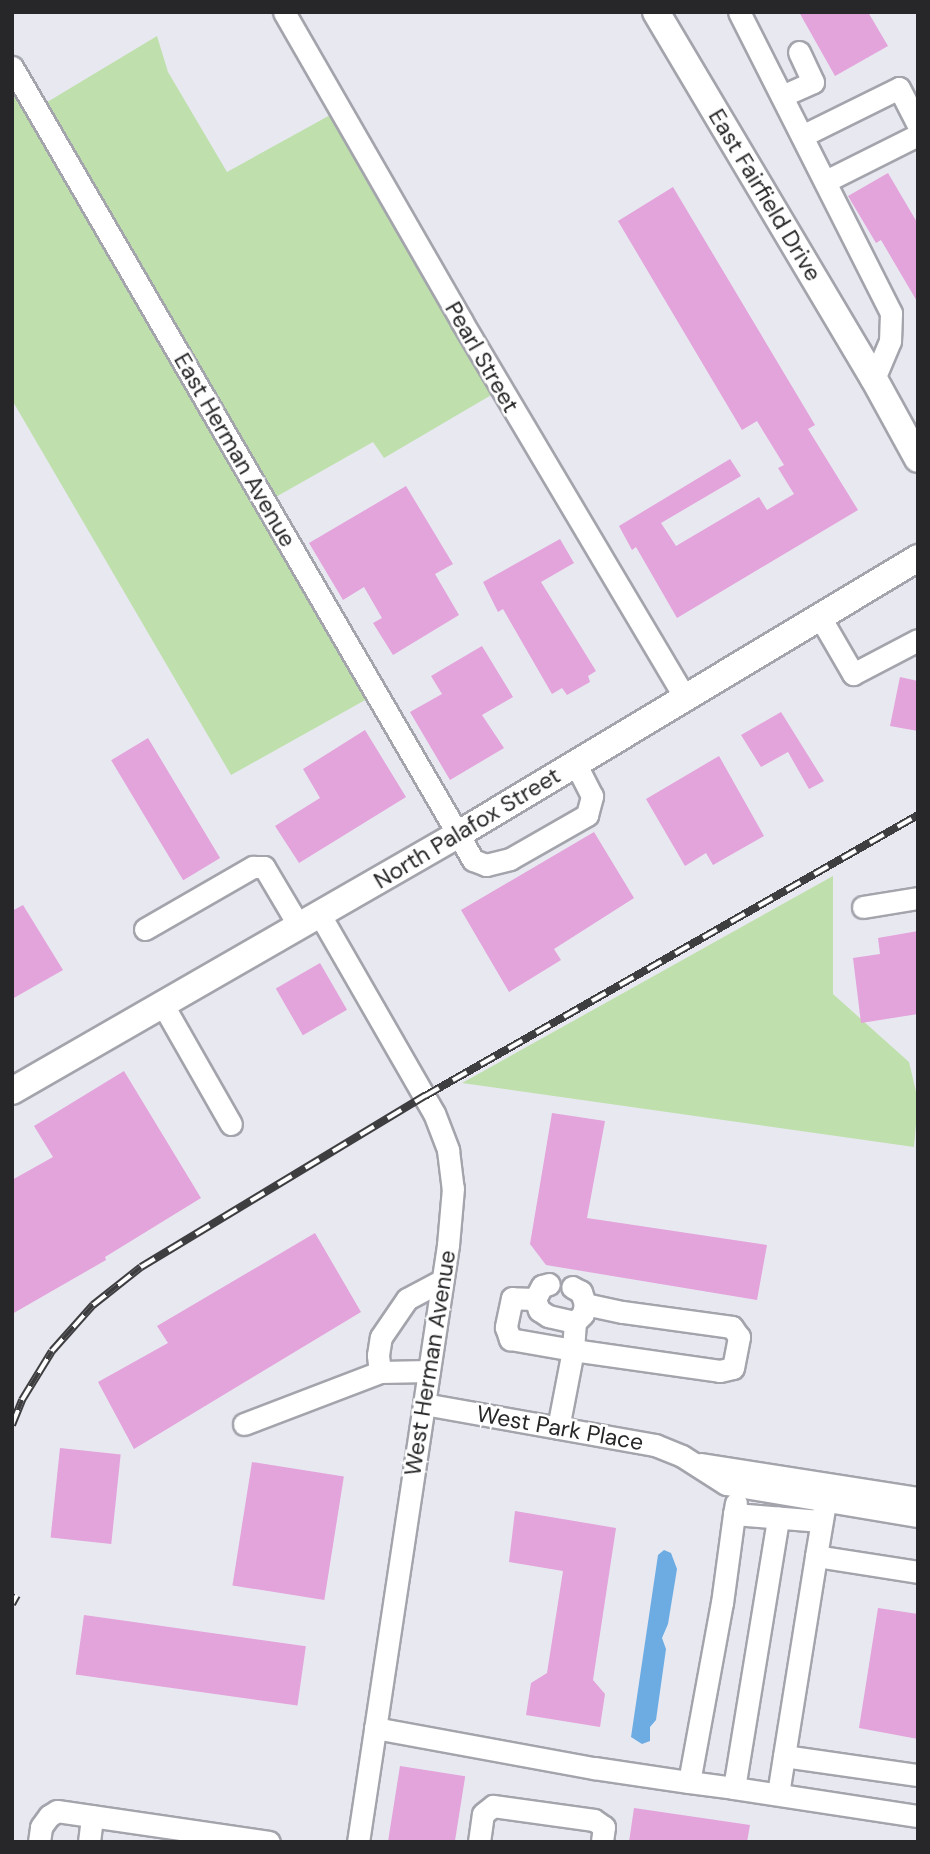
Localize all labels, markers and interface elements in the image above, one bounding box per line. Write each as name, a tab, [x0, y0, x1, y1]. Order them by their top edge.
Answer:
street label: East Fairfield Drive	[703, 104, 827, 286]
street label: Pearl Street	[439, 297, 525, 417]
street label: East Herman Avenue	[168, 348, 302, 552]
street label: North Palafox Street	[369, 761, 565, 895]
street label: West Herman Avenue	[399, 1248, 461, 1478]
street label: West Park Place	[474, 1400, 646, 1456]

